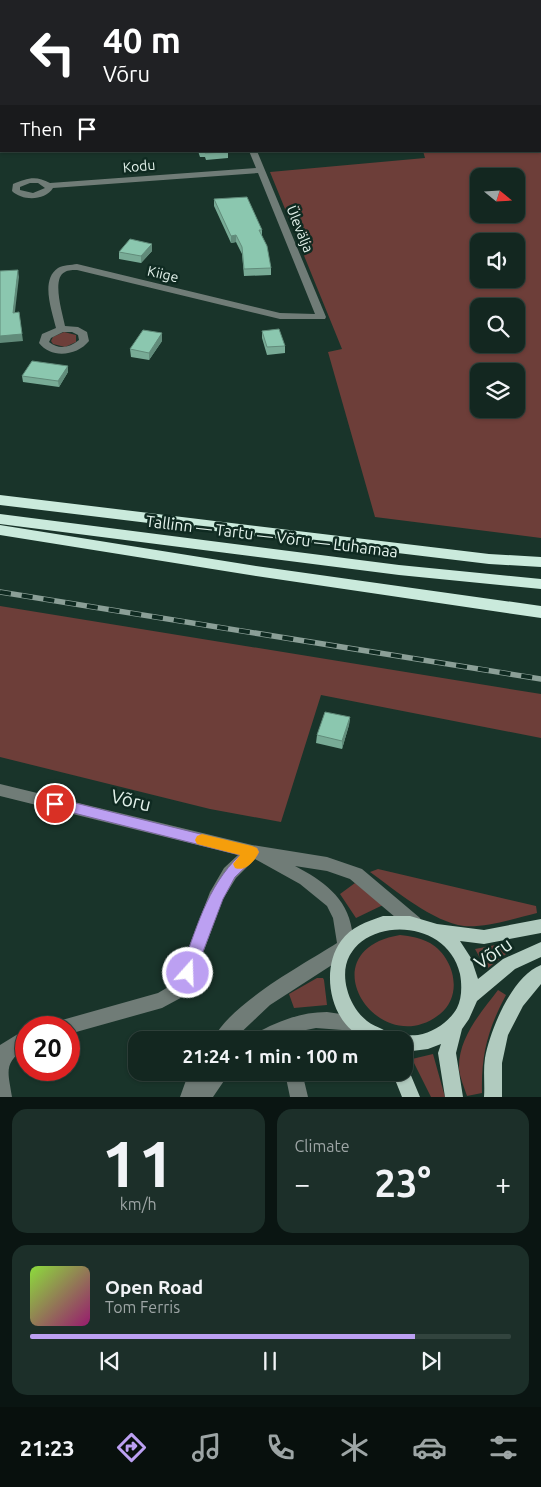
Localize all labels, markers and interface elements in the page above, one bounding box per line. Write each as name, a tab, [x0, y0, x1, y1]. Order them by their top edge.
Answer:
icon: left	[20, 20, 85, 85]
text: 40 m	[103, 20, 181, 60]
text: Võru	[103, 61, 150, 86]
icon: arrive	[73, 115, 101, 143]
text: Then	[20, 118, 63, 140]
street label: Kodu	[122, 157, 156, 175]
north arrow	[470, 168, 525, 222]
map controls	[470, 168, 525, 418]
street label: Ülevälja	[283, 203, 318, 255]
button: sound	[470, 233, 525, 288]
street label: Kiige	[146, 263, 180, 285]
button: search	[470, 298, 525, 353]
button: layers	[470, 363, 525, 418]
street label: Tallinn — Tartu — Võru — Luhamaa	[145, 512, 399, 560]
pin	[34, 783, 76, 825]
street label: Võru	[109, 784, 153, 816]
icon: arrive	[41, 790, 69, 818]
street label: Võru	[470, 933, 516, 973]
position arrow	[161, 946, 213, 998]
speed limit sign: 20	[15, 1016, 80, 1081]
text: 21:24 · 1 min · 100 m	[183, 1045, 358, 1067]
text: 11	[102, 1126, 175, 1199]
text: Climate	[295, 1137, 350, 1155]
text: 23°	[375, 1162, 431, 1204]
text: −	[295, 1168, 310, 1199]
text: +	[495, 1168, 511, 1199]
text: km/h	[120, 1195, 157, 1213]
text: Open Road	[105, 1276, 203, 1298]
text: Tom Ferris	[105, 1298, 180, 1316]
icon: previous	[96, 1347, 124, 1375]
icon: pause	[256, 1347, 284, 1375]
icon: next	[417, 1347, 445, 1375]
icon: directions	[114, 1430, 149, 1465]
icon: music	[189, 1430, 224, 1465]
icon: phone	[263, 1430, 298, 1465]
icon: climate	[337, 1430, 372, 1465]
icon: car	[412, 1430, 447, 1465]
icon: filters	[486, 1430, 521, 1465]
text: 21:23	[20, 1435, 75, 1460]

